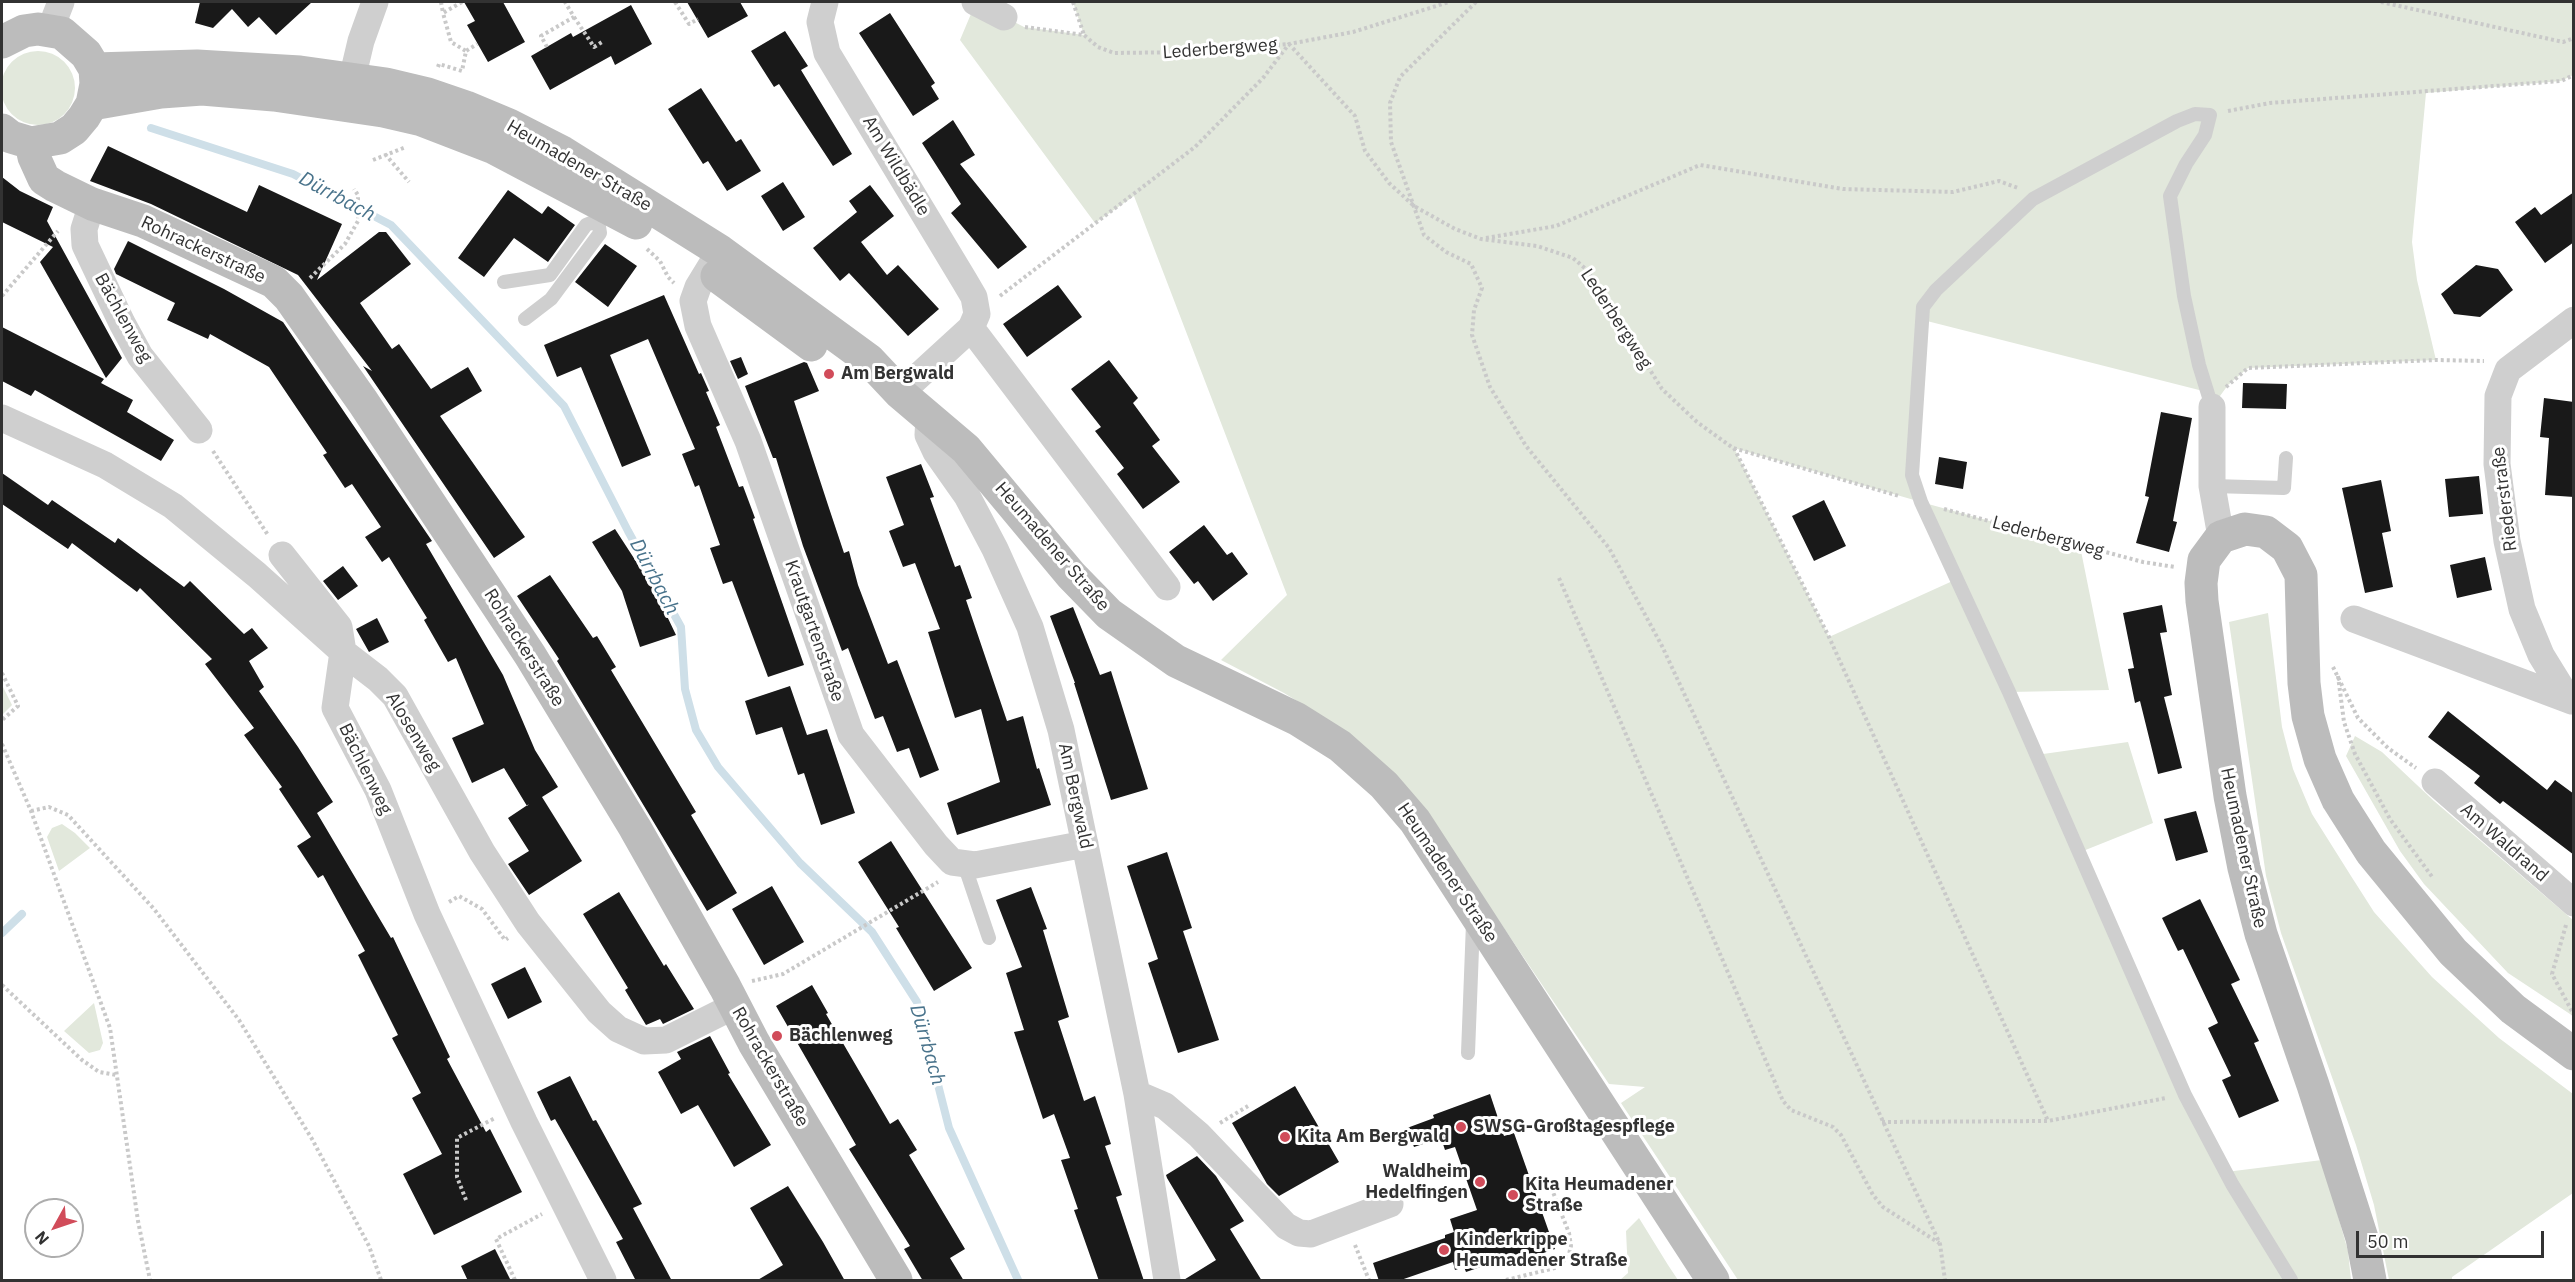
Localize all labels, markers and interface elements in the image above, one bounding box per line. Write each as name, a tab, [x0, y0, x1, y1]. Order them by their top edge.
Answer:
street label: Lederbergweg	[1162, 34, 1278, 64]
street label: Am Wildbädle	[858, 112, 934, 220]
street label: Heumadener Straße	[503, 116, 655, 216]
water label: Dürrbach	[295, 167, 379, 227]
street label: Rohrackerstraße	[137, 212, 269, 288]
street label: Lederbergweg	[1576, 265, 1656, 373]
street label: Bächlenweg	[90, 270, 156, 366]
place label: Am Bergwald	[841, 363, 954, 385]
marker: Am Bergwald	[822, 367, 836, 381]
street label: Riederstraße	[2488, 445, 2522, 553]
street label: Heumadener Straße	[990, 478, 1114, 616]
street label: Lederbergweg	[1990, 512, 2106, 562]
water label: Dürrbach	[624, 535, 684, 619]
street label: Krautgartenstraße	[780, 557, 848, 705]
street label: Rohrackerstraße	[479, 585, 569, 711]
street label: Alosenweg	[381, 689, 445, 775]
street label: Bächlenweg	[334, 720, 396, 818]
street label: Am Bergwald	[1053, 741, 1097, 851]
street label: Heumadener Straße	[2215, 766, 2271, 930]
street label: Heumadener Straße	[1392, 799, 1502, 947]
street label: Am Waldrand	[2456, 799, 2552, 887]
water label: Dürrbach	[904, 1002, 950, 1088]
street label: Rohrackerstraße	[727, 1003, 813, 1131]
place label: Bächlenweg	[789, 1025, 892, 1047]
marker: Bächlenweg	[770, 1029, 784, 1043]
place label: SWSG-Großtagespflege	[1473, 1116, 1675, 1138]
marker: SWSG-Großtagespflege	[1454, 1120, 1468, 1134]
place label: Kita Am Bergwald	[1297, 1126, 1449, 1148]
marker: Kita Am Bergwald	[1278, 1130, 1292, 1144]
place label: Waldheim Hedelfingen	[1365, 1161, 1468, 1204]
place label: Kita Heumadener Straße	[1525, 1174, 1673, 1216]
marker: Waldheim Hedelfingen	[1473, 1175, 1487, 1189]
marker: Kita Heumadener Straße	[1506, 1188, 1520, 1202]
north arrow	[24, 1198, 84, 1258]
scale bar	[2359, 1219, 2546, 1257]
text: N	[30, 1227, 53, 1249]
place label: Kinderkrippe Heumadener Straße	[1456, 1229, 1628, 1272]
text: 50 m	[2367, 1230, 2409, 1253]
marker: Kinderkrippe Heumadener Straße	[1437, 1243, 1451, 1257]

